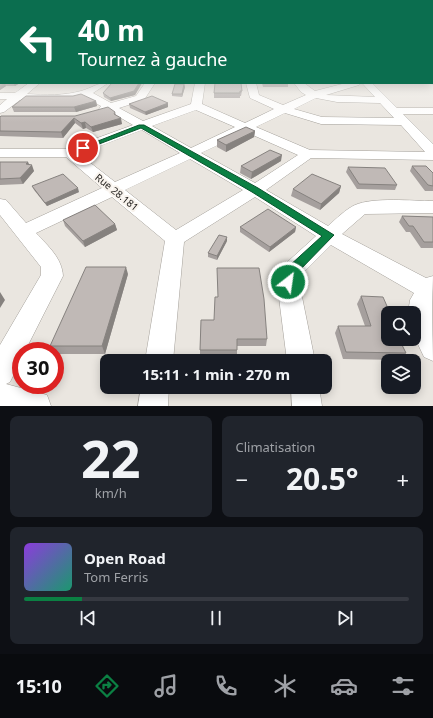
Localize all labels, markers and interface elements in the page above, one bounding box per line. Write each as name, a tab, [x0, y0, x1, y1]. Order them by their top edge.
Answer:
text: 40 m	[78, 11, 145, 49]
icon: left	[12, 16, 64, 68]
text: Tournez à gauche	[78, 47, 227, 71]
pin	[66, 131, 100, 165]
icon: arrive	[72, 137, 94, 159]
street label: Rue 28.181	[92, 170, 142, 214]
position arrow	[267, 261, 309, 303]
map controls	[381, 306, 421, 394]
button: search	[381, 306, 421, 346]
speed limit sign: 30	[12, 342, 64, 394]
button: layers	[381, 354, 421, 394]
text: 15:11 · 1 min · 270 m	[142, 364, 290, 384]
text: 22	[81, 422, 141, 493]
text: Climatisation	[236, 438, 315, 456]
text: 20.5°	[286, 458, 359, 499]
text: −	[236, 464, 248, 494]
text: +	[396, 464, 409, 494]
text: km/h	[95, 484, 127, 502]
text: Open Road	[84, 548, 166, 568]
text: Tom Ferris	[84, 568, 148, 586]
icon: previous	[77, 607, 99, 629]
icon: pause	[205, 607, 227, 629]
icon: next	[334, 607, 356, 629]
icon: directions	[93, 672, 121, 700]
icon: music	[152, 672, 180, 700]
icon: phone	[212, 672, 240, 700]
icon: climate	[271, 672, 299, 700]
icon: car	[330, 672, 358, 700]
icon: filters	[389, 672, 417, 700]
text: 15:10	[16, 674, 62, 698]

